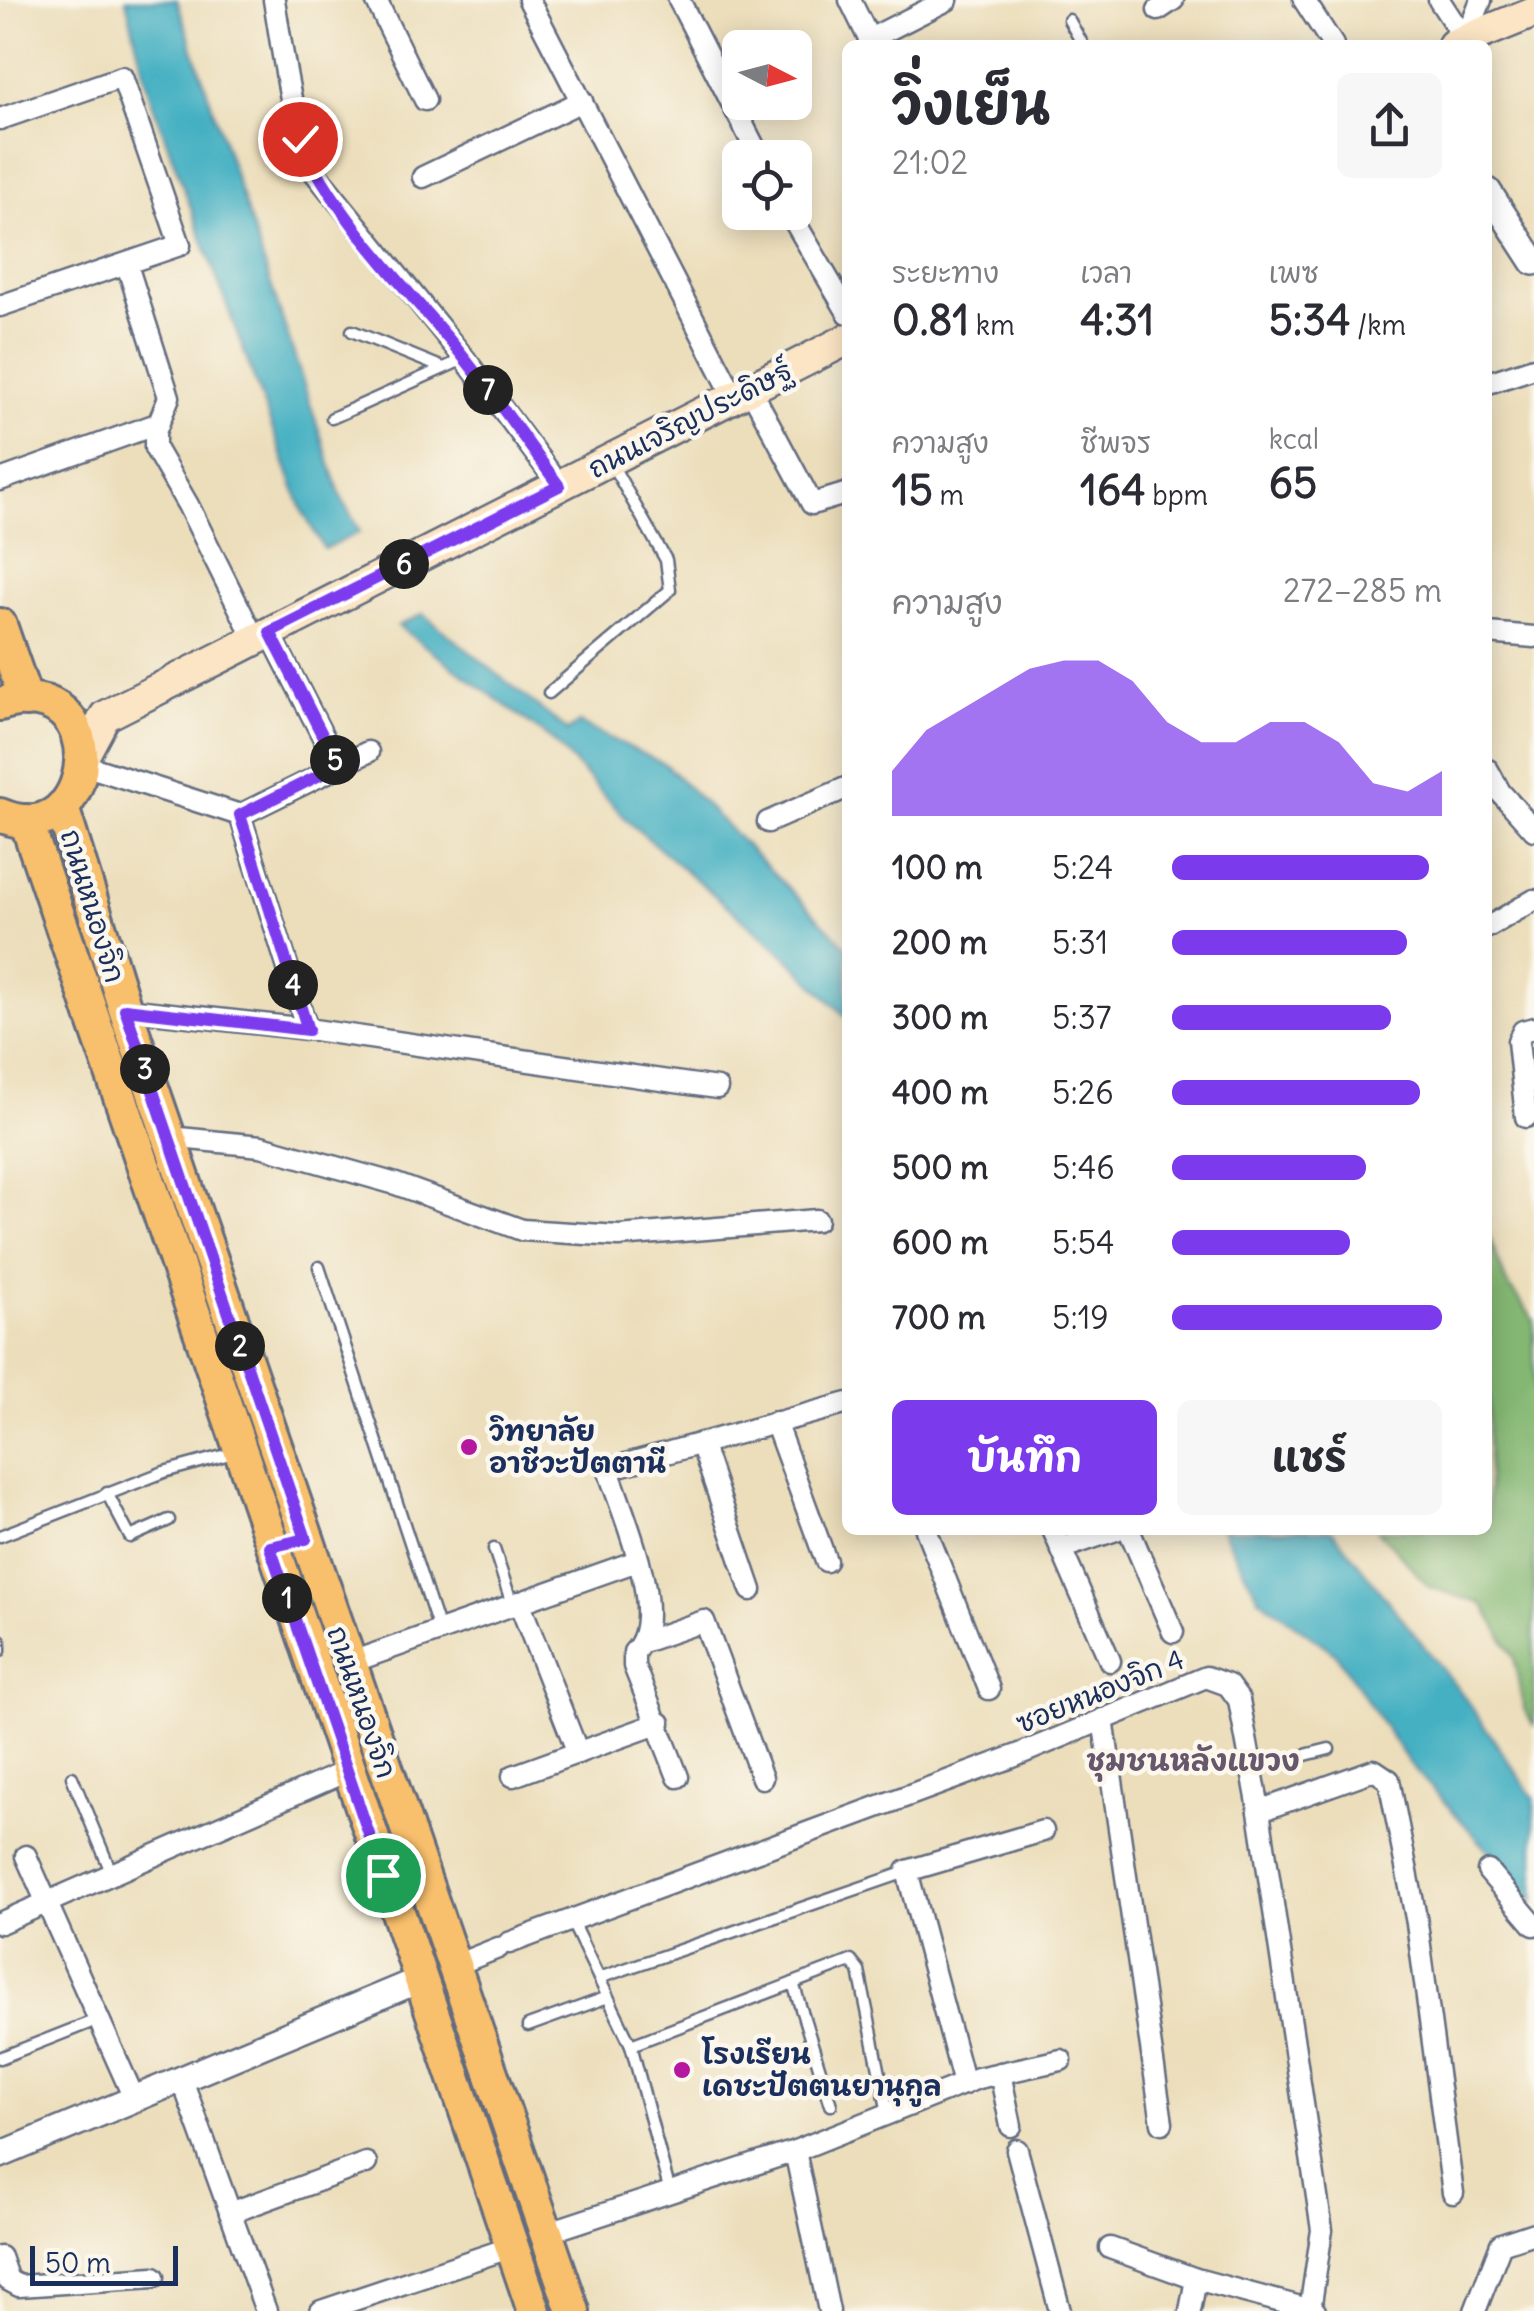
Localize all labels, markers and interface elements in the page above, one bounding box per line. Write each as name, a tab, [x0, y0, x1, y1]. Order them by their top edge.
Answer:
north arrow	[722, 30, 812, 120]
map controls	[722, 30, 812, 230]
text: วิ่งเย็น	[892, 70, 1050, 139]
button: share	[1337, 73, 1442, 178]
pin	[258, 97, 343, 182]
icon: check	[273, 112, 328, 167]
button: locate	[722, 140, 812, 230]
text: 21:02	[892, 142, 968, 183]
text: ระยะทาง	[892, 255, 999, 291]
text: เวลา	[1080, 255, 1132, 291]
text: เพซ	[1269, 255, 1319, 291]
text: 0.81	[892, 294, 969, 346]
text: 4:31	[1080, 294, 1154, 346]
text: 5:34	[1269, 294, 1350, 346]
text: km	[969, 307, 1015, 343]
text: /km	[1350, 307, 1406, 343]
street label: ถนนเจริญประดิษฐ์	[581, 351, 799, 488]
pin: 7	[463, 365, 513, 415]
text: 7	[481, 372, 495, 408]
text: kcal	[1269, 421, 1319, 457]
text: ความสูง	[892, 425, 989, 461]
text: ชีพจร	[1080, 425, 1151, 461]
text: 65	[1269, 457, 1317, 509]
text: 15	[892, 464, 933, 516]
text: 164	[1080, 464, 1146, 516]
text: m	[933, 477, 964, 513]
text: bpm	[1146, 477, 1208, 513]
pin: 6	[379, 539, 429, 589]
text: 6	[396, 546, 412, 582]
text: 272–285 m	[1283, 570, 1442, 611]
text: ความสูง	[892, 582, 1003, 623]
pin: 5	[310, 735, 360, 785]
text: 5	[327, 742, 343, 778]
street label: ถนนหนองจิก	[53, 825, 133, 987]
text: 100 m	[892, 847, 983, 888]
text: 5:24	[1052, 847, 1113, 888]
text: 200 m	[892, 922, 987, 963]
text: 5:31	[1052, 922, 1108, 963]
pin: 4	[268, 960, 318, 1010]
text: 4	[285, 967, 301, 1003]
text: 300 m	[892, 997, 988, 1038]
text: 5:37	[1052, 997, 1112, 1038]
pin: 3	[120, 1044, 170, 1094]
text: 3	[137, 1051, 153, 1087]
text: 400 m	[892, 1072, 988, 1113]
text: 5:26	[1052, 1072, 1114, 1113]
text: 500 m	[892, 1147, 988, 1188]
text: 5:46	[1052, 1147, 1115, 1188]
text: 600 m	[892, 1222, 988, 1263]
text: 5:54	[1052, 1222, 1115, 1263]
text: 700 m	[892, 1297, 985, 1338]
text: 5:19	[1052, 1297, 1109, 1338]
pin: 2	[215, 1321, 265, 1371]
text: 2	[232, 1328, 248, 1364]
button: บันทึก	[892, 1400, 1157, 1515]
button: แชร์	[1177, 1400, 1442, 1515]
place label: วิทยาลัย อาชีวะปัตตานี	[489, 1413, 666, 1481]
marker: วิทยาลัย อาชีวะปัตตานี	[458, 1436, 480, 1458]
pin: 1	[262, 1573, 312, 1623]
text: 1	[281, 1580, 293, 1616]
street label: ถนนหนองจิก	[319, 1621, 405, 1783]
street label: ซอยหนองจิก 4	[1011, 1641, 1189, 1741]
district label: ชุมชนหลังแขวง	[1086, 1741, 1300, 1782]
pin	[341, 1833, 426, 1918]
icon: arrive	[356, 1848, 411, 1903]
place label: โรงเรียน เดชะปัตตนยานุกูล	[701, 2036, 941, 2107]
marker: โรงเรียน เดชะปัตตนยานุกูล	[671, 2059, 693, 2081]
scale bar	[30, 2241, 178, 2286]
text: 50 m	[45, 2245, 111, 2281]

